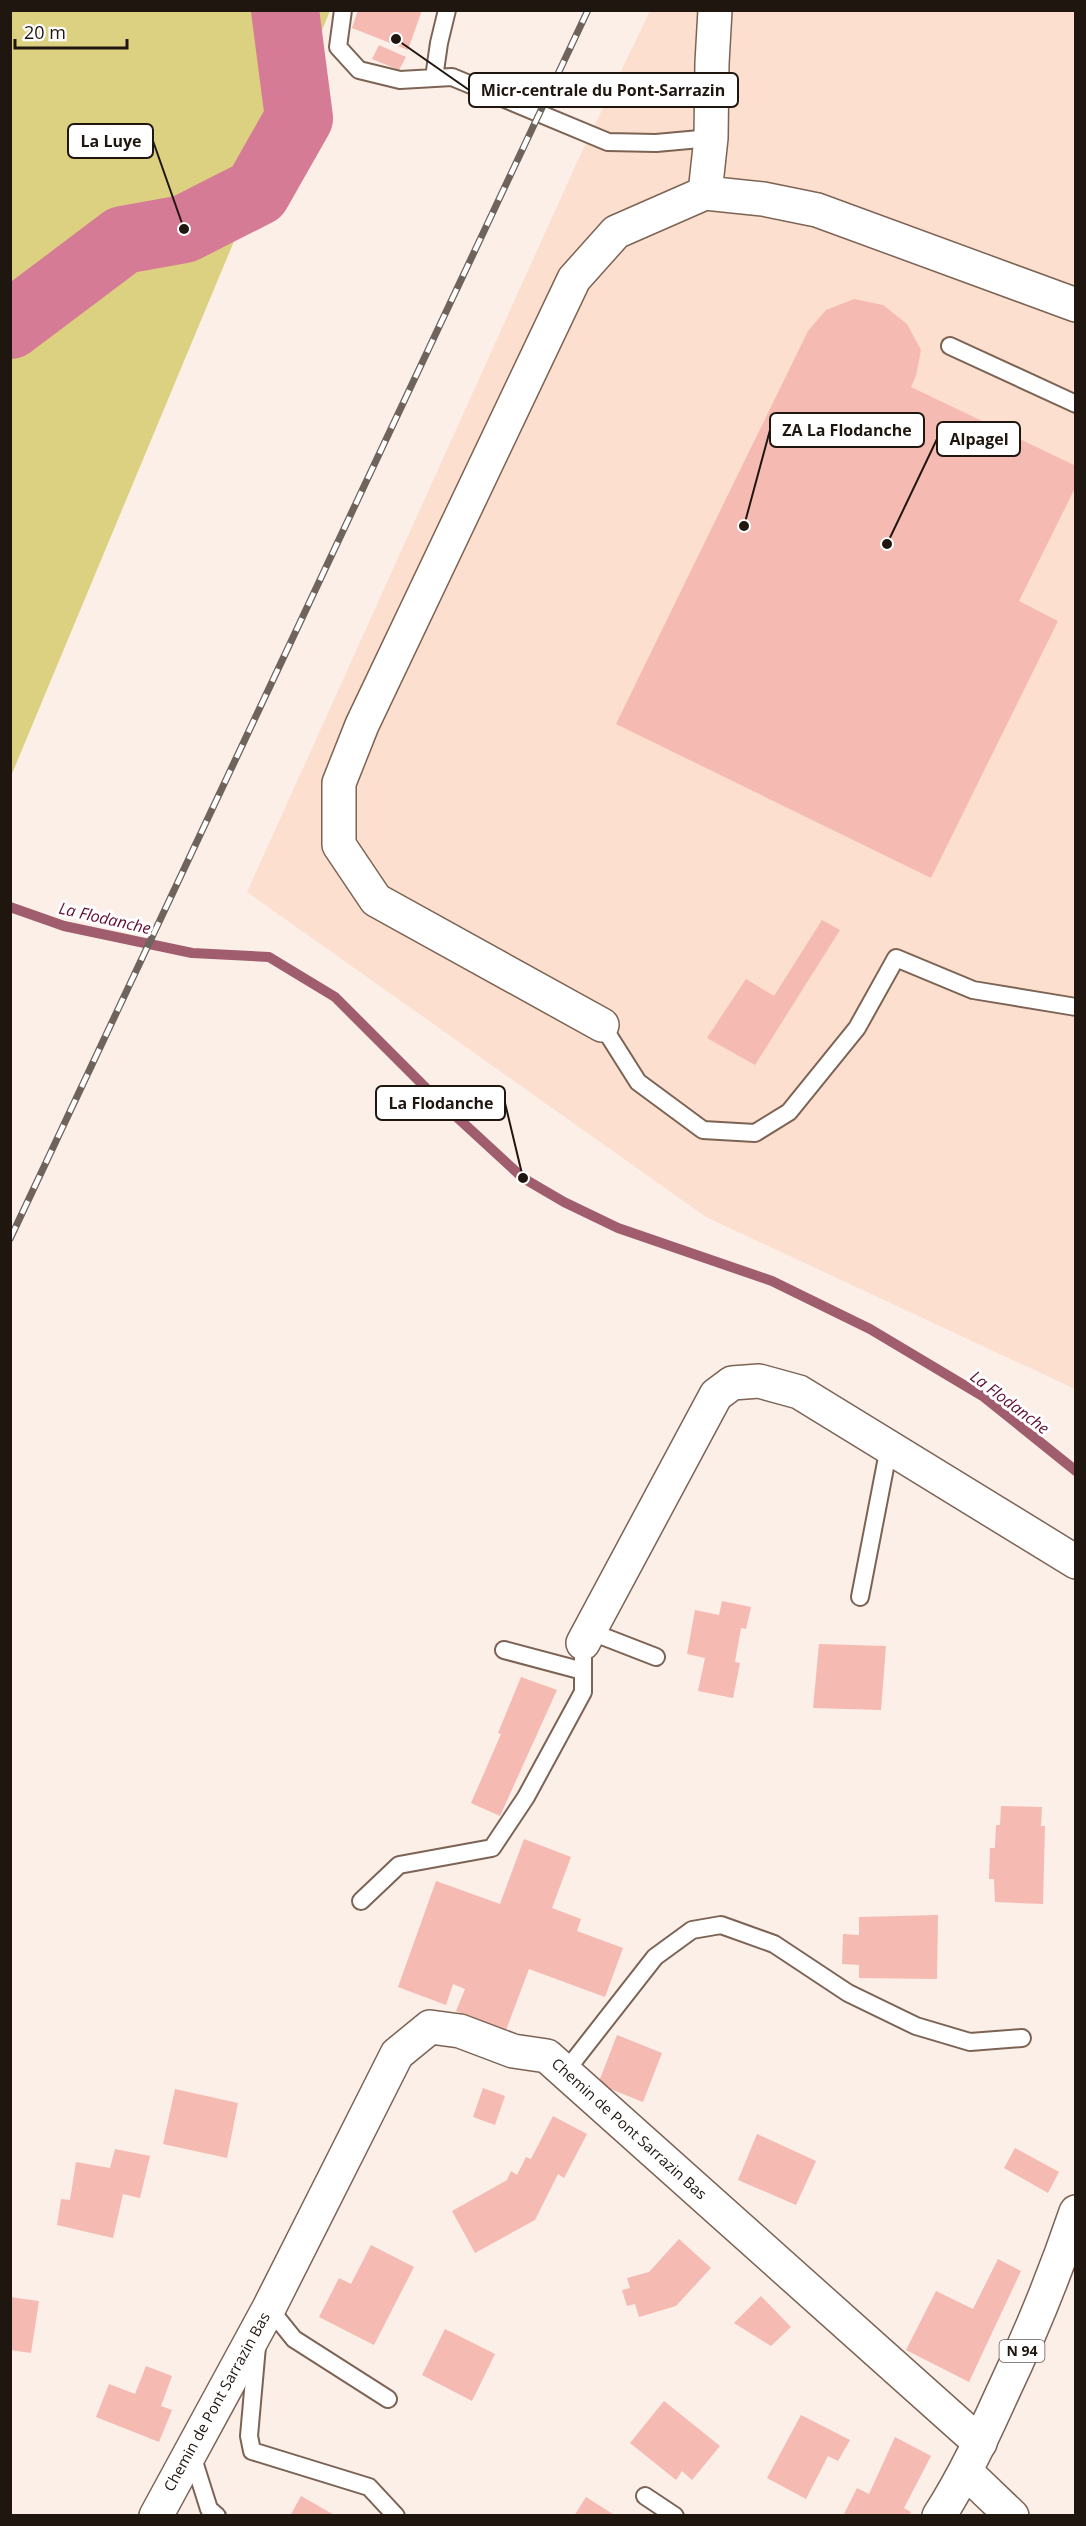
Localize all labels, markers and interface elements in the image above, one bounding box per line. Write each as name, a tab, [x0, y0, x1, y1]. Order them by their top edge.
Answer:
scale bar	[15, 12, 128, 50]
text: 20 m	[24, 20, 66, 44]
callout: Micr-centrale du Pont-Sarrazin	[469, 73, 738, 107]
text: Micr-centrale du Pont-Sarrazin	[481, 79, 725, 101]
callout: La Luye	[68, 124, 153, 158]
text: La Luye	[81, 130, 141, 152]
callout: ZA La Flodanche	[770, 413, 924, 447]
text: ZA La Flodanche	[782, 419, 912, 441]
callout: Alpagel	[937, 422, 1020, 456]
text: Alpagel	[949, 428, 1009, 450]
water label: La Flodanche	[57, 897, 153, 939]
callout: La Flodanche	[376, 1086, 505, 1120]
text: La Flodanche	[389, 1092, 493, 1114]
water label: La Flodanche	[966, 1365, 1054, 1439]
street label: Chemin de Pont Sarrazin Bas	[548, 2053, 711, 2203]
street label: Chemin de Pont Sarrazin Bas	[158, 2308, 274, 2495]
road number: N 94	[1000, 2340, 1044, 2362]

